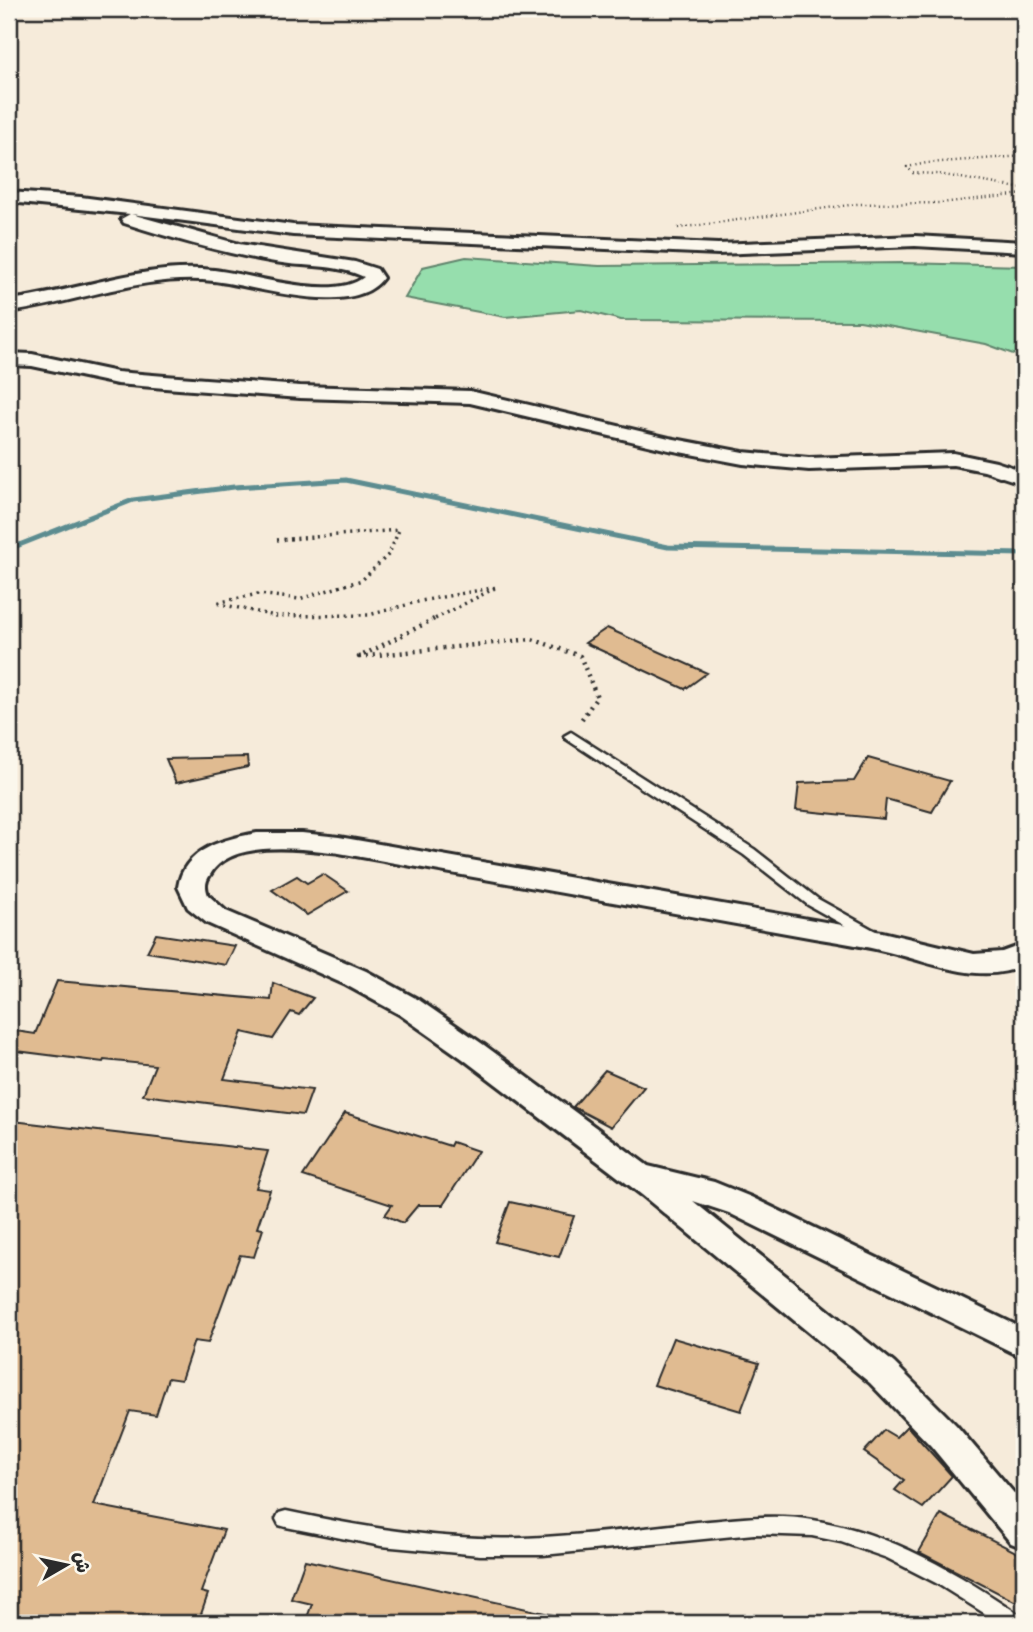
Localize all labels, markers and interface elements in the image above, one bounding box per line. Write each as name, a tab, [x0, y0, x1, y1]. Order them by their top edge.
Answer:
north arrow	[32, 1530, 102, 1600]
text: ش	[69, 1550, 97, 1575]

